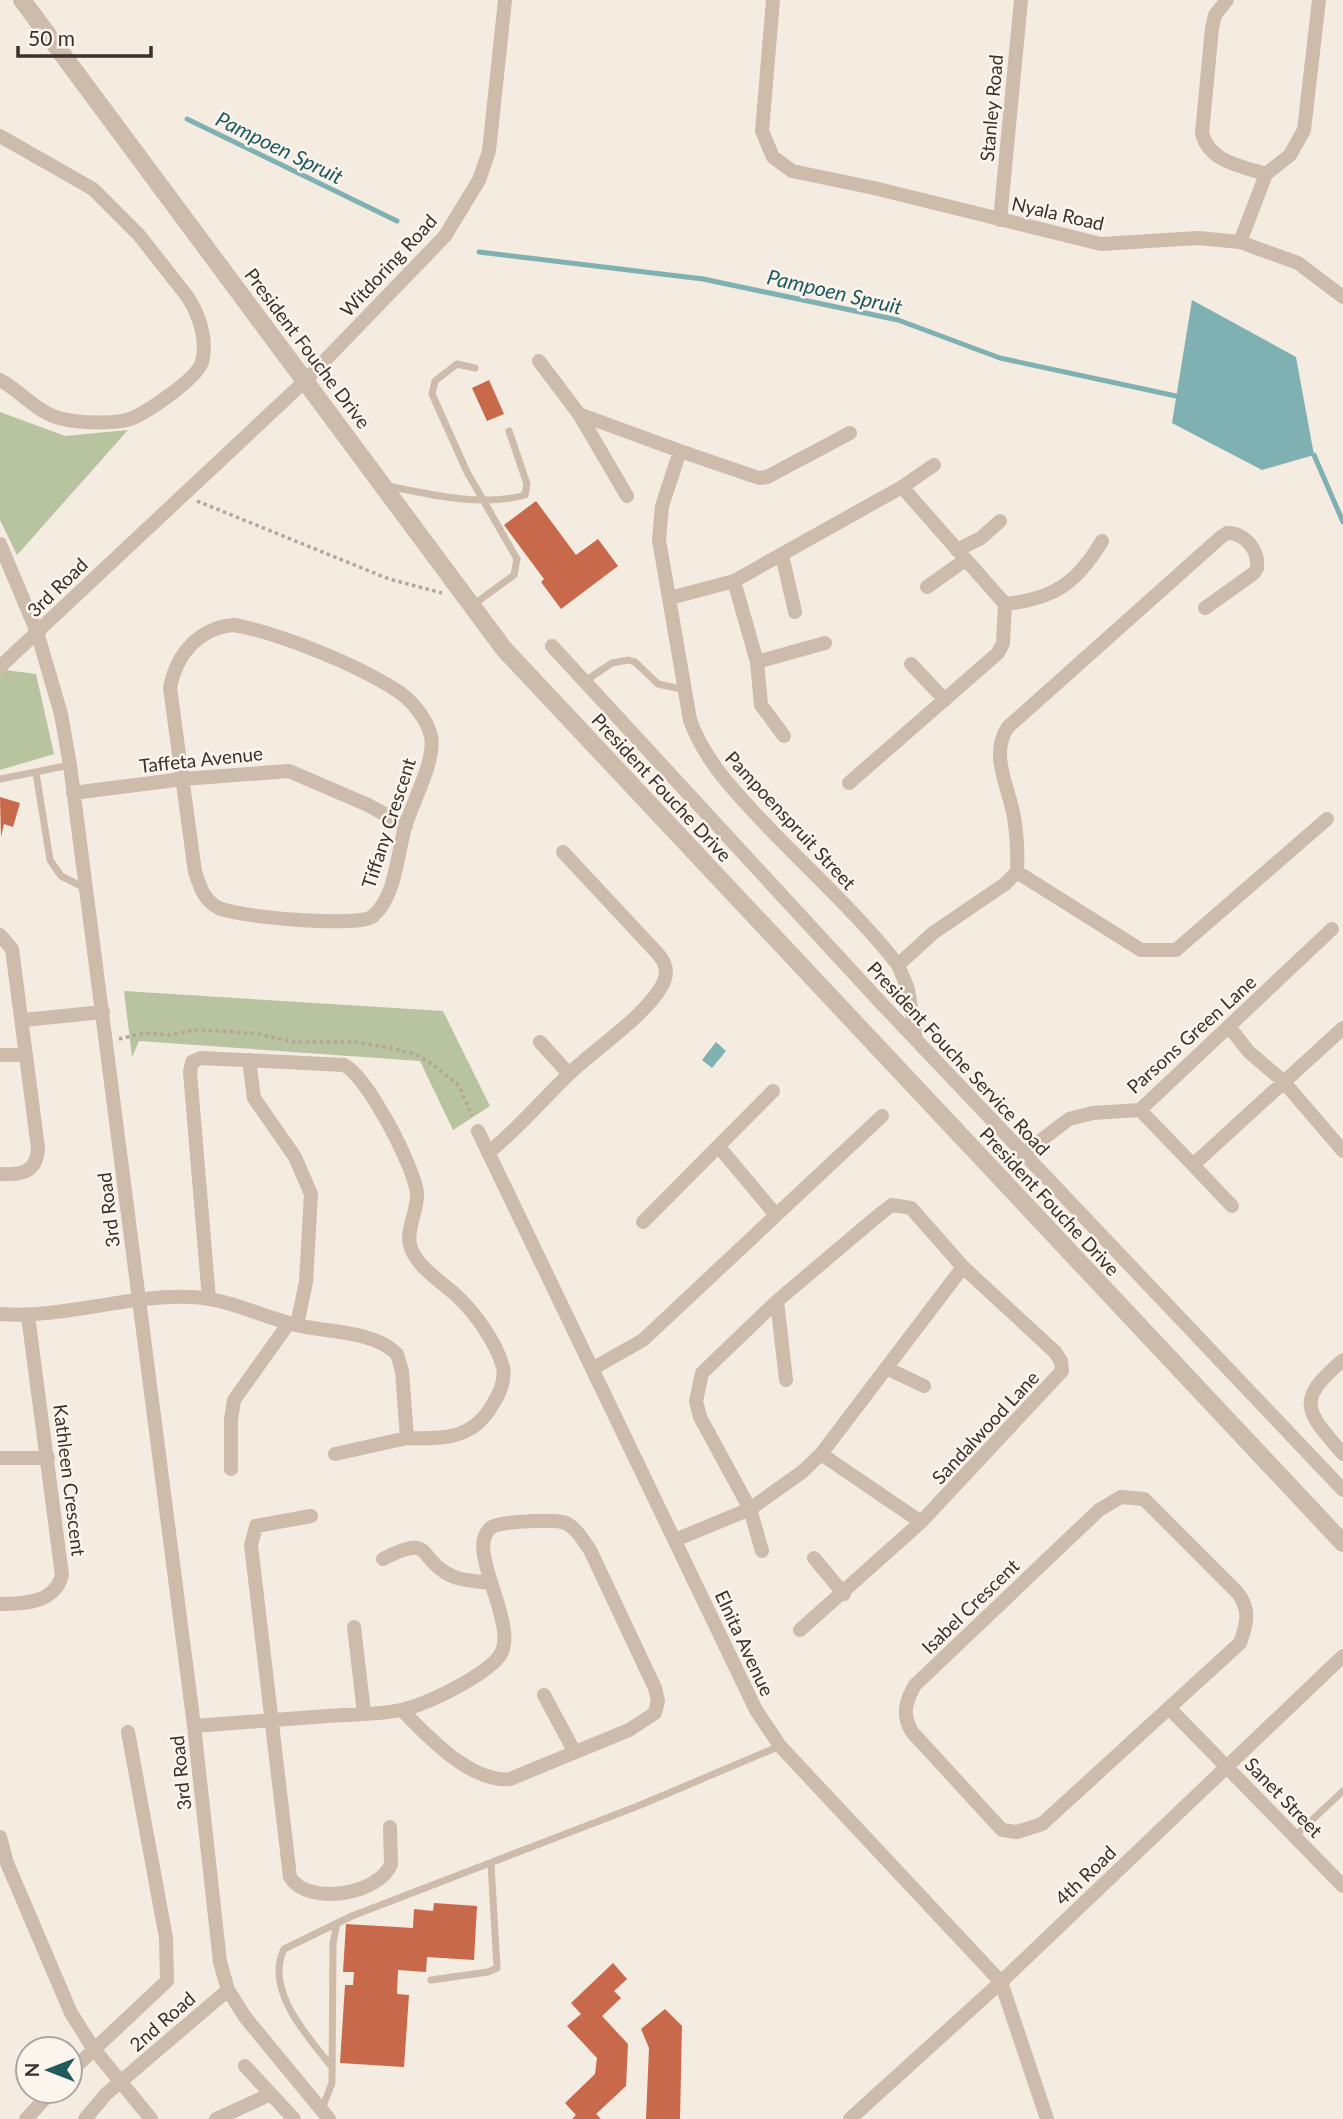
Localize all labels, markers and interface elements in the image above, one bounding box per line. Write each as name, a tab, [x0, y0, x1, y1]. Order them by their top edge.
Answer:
scale bar	[18, 14, 150, 58]
text: 50 m	[28, 25, 75, 50]
street label: Stanley Road	[975, 54, 1007, 162]
water label: Pampoen Spruit	[212, 105, 348, 189]
street label: Nyala Road	[1009, 191, 1107, 235]
street label: Witdoring Road	[335, 209, 441, 321]
street label: President Fouche Drive	[240, 263, 376, 433]
water label: Pampoen Spruit	[765, 263, 906, 319]
street label: 3rd Road	[22, 553, 92, 621]
street label: President Fouche Drive	[587, 708, 737, 866]
street label: Taffeta Avenue	[138, 741, 264, 777]
street label: Pampoenspruit Street	[721, 746, 861, 894]
street label: Tiffany Crescent	[356, 755, 420, 891]
street label: President Fouche Service Road	[863, 956, 1055, 1160]
street label: Parsons Green Lane	[1122, 970, 1260, 1098]
street label: President Fouche Drive	[975, 1122, 1125, 1280]
street label: 3rd Road	[92, 1171, 124, 1249]
street label: Sandalwood Lane	[927, 1366, 1043, 1488]
street label: Kathleen Crescent	[49, 1403, 91, 1557]
street label: Isabel Crescent	[917, 1554, 1024, 1658]
street label: Elnita Avenue	[711, 1587, 779, 1699]
street label: 3rd Road	[165, 1734, 195, 1812]
street label: Sanet Street	[1240, 1752, 1328, 1842]
street label: 4th Road	[1050, 1841, 1120, 1909]
street label: 2nd Road	[125, 1986, 199, 2056]
north arrow	[14, 2035, 84, 2105]
text: N	[20, 2063, 43, 2077]

